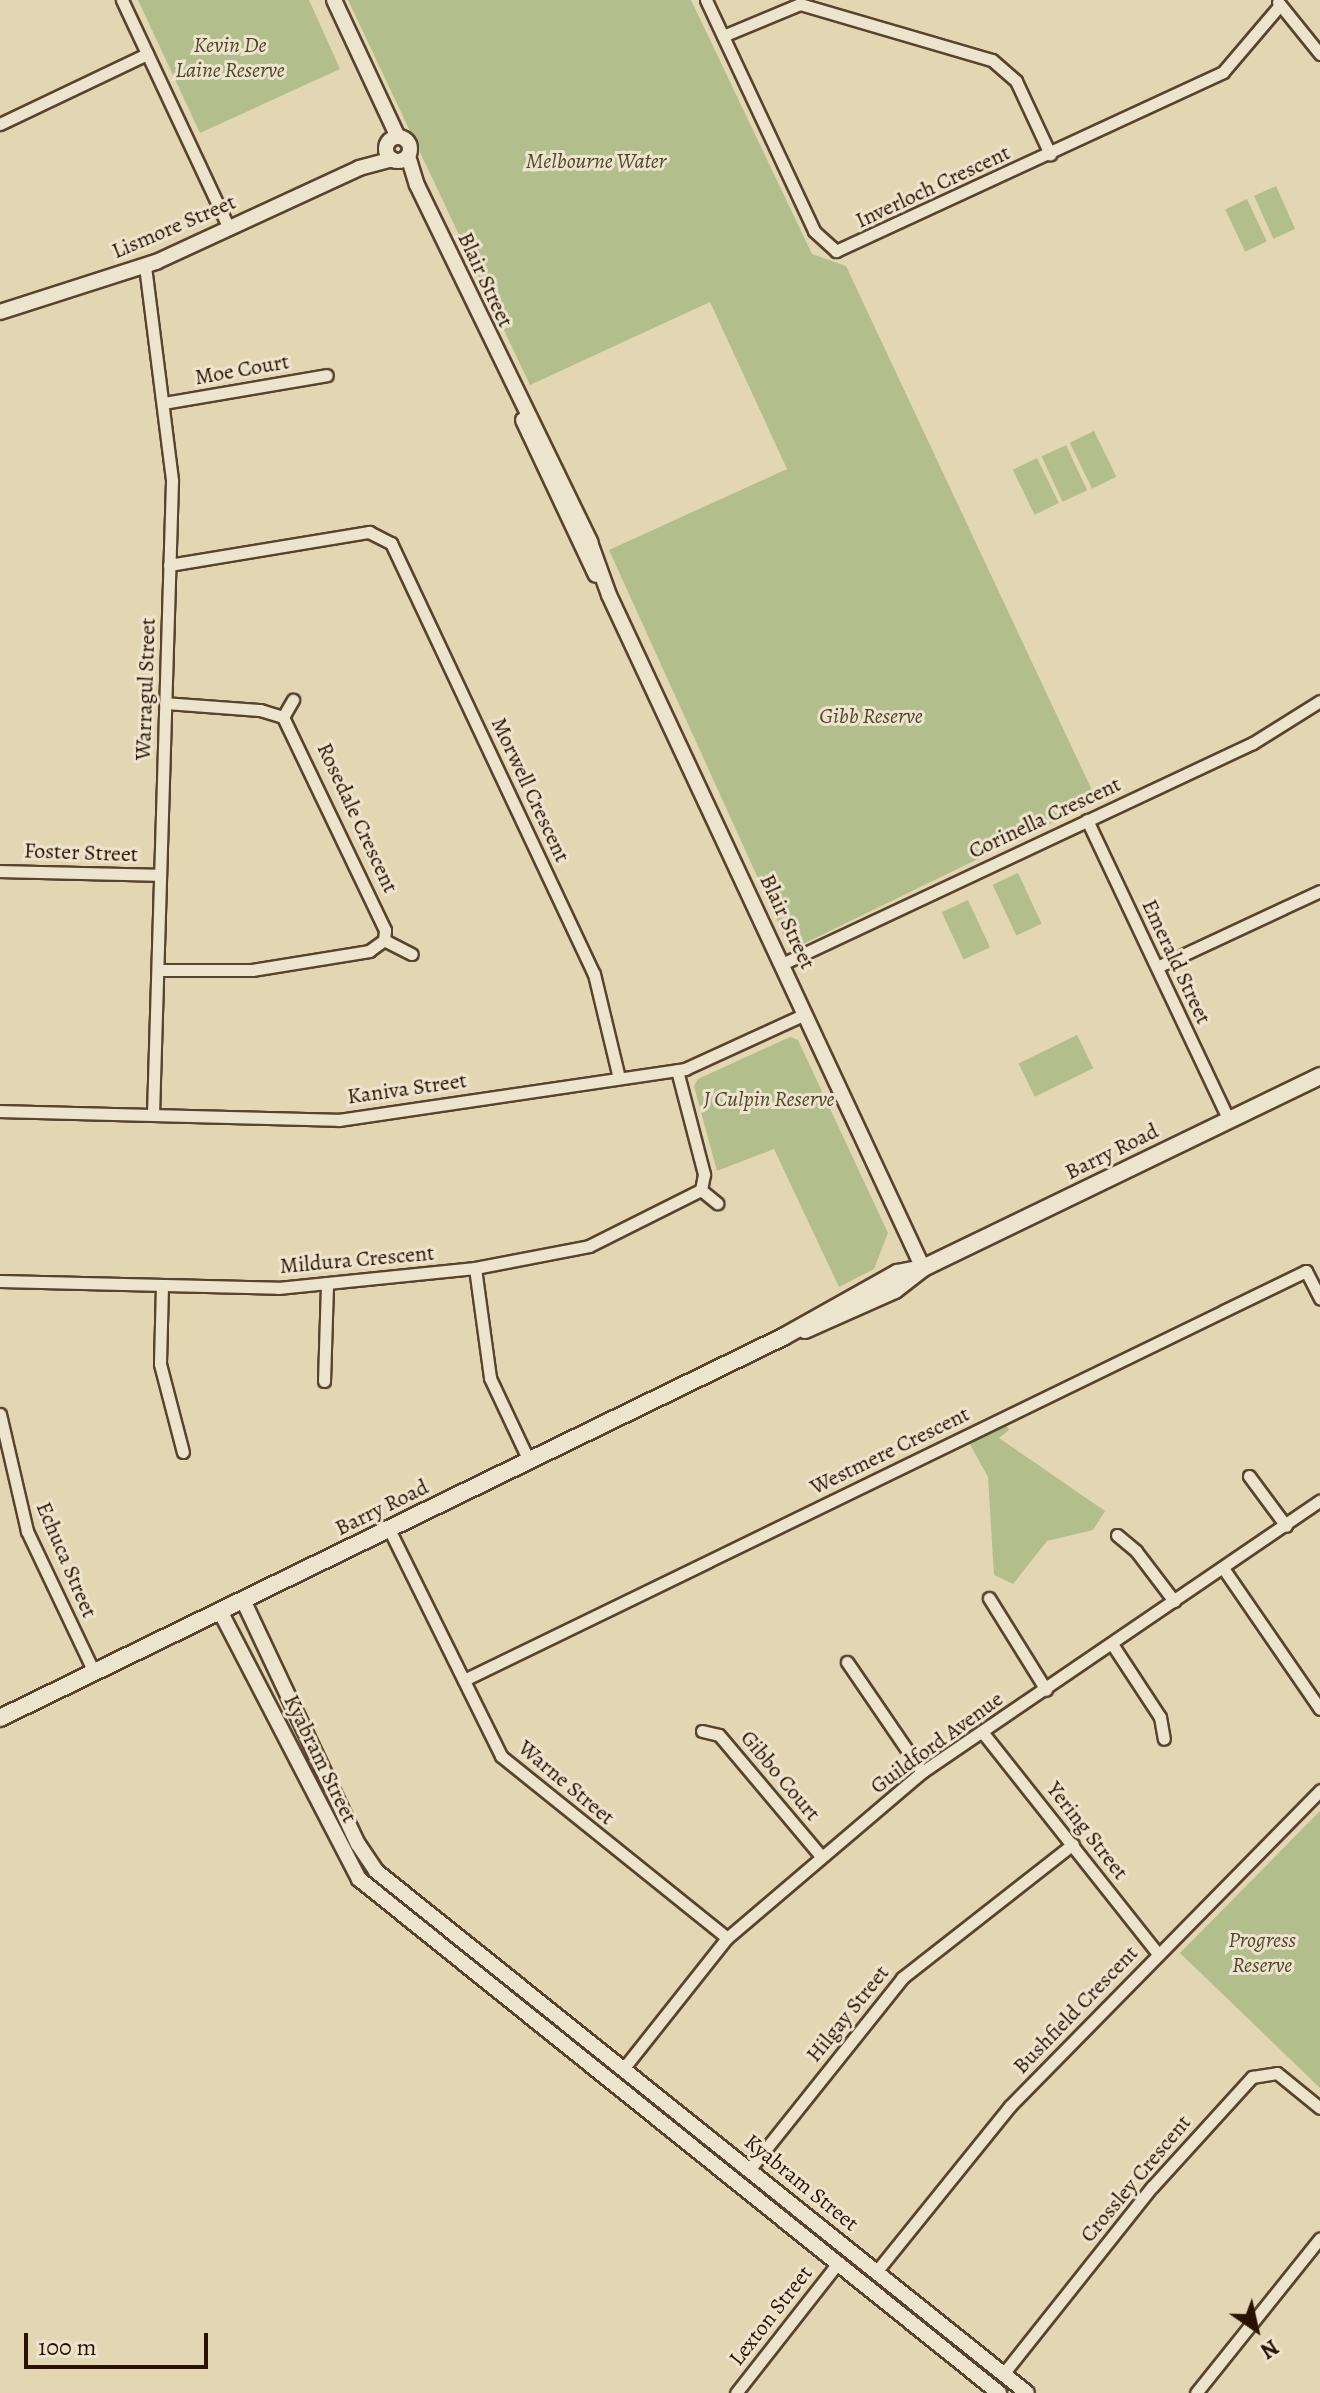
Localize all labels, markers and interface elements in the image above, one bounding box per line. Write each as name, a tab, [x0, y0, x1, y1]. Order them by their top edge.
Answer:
park label: Kevin De Laine Reserve	[175, 32, 285, 84]
street label: Inverloch Crescent	[852, 140, 1014, 234]
park label: Melbourne Water	[526, 149, 666, 175]
street label: Lismore Street	[108, 189, 240, 265]
street label: Blair Street	[452, 228, 518, 332]
street label: Moe Court	[193, 349, 291, 391]
street label: Warragul Street	[130, 617, 162, 761]
park label: Gibb Reserve	[819, 704, 923, 730]
street label: Morwell Crescent	[485, 714, 575, 866]
street label: Rosedale Crescent	[311, 739, 403, 897]
street label: Corinella Crescent	[965, 771, 1125, 865]
street label: Foster Street	[24, 838, 138, 868]
street label: Blair Street	[754, 870, 820, 974]
street label: Emerald Street	[1136, 895, 1216, 1029]
street label: Kaniva Street	[346, 1068, 468, 1110]
park label: J Culpin Reserve	[704, 1087, 834, 1113]
street label: Barry Road	[1061, 1118, 1163, 1186]
street label: Mildura Crescent	[279, 1240, 435, 1280]
street label: Westmere Crescent	[806, 1401, 974, 1501]
street label: Barry Road	[331, 1474, 433, 1542]
street label: Echuca Street	[30, 1498, 102, 1622]
street label: Guildford Avenue	[866, 1686, 1008, 1800]
street label: Kyabram Street	[278, 1691, 362, 1827]
street label: Gibbo Court	[735, 1725, 825, 1827]
street label: Warne Street	[512, 1735, 620, 1831]
street label: Yering Street	[1041, 1777, 1133, 1885]
park label: Progress Reserve	[1228, 1927, 1296, 1978]
street label: Bushfield Crescent	[1008, 1940, 1144, 2080]
street label: Hilgay Street	[801, 1960, 895, 2068]
street label: Crossley Crescent	[1075, 2110, 1197, 2248]
street label: Kyabram Street	[739, 2129, 863, 2237]
street label: Lexton Street	[724, 2261, 818, 2371]
north arrow	[1216, 2289, 1296, 2369]
scale bar	[28, 2317, 212, 2367]
text: 100 m	[38, 2331, 97, 2363]
text: N	[1254, 2332, 1284, 2366]

